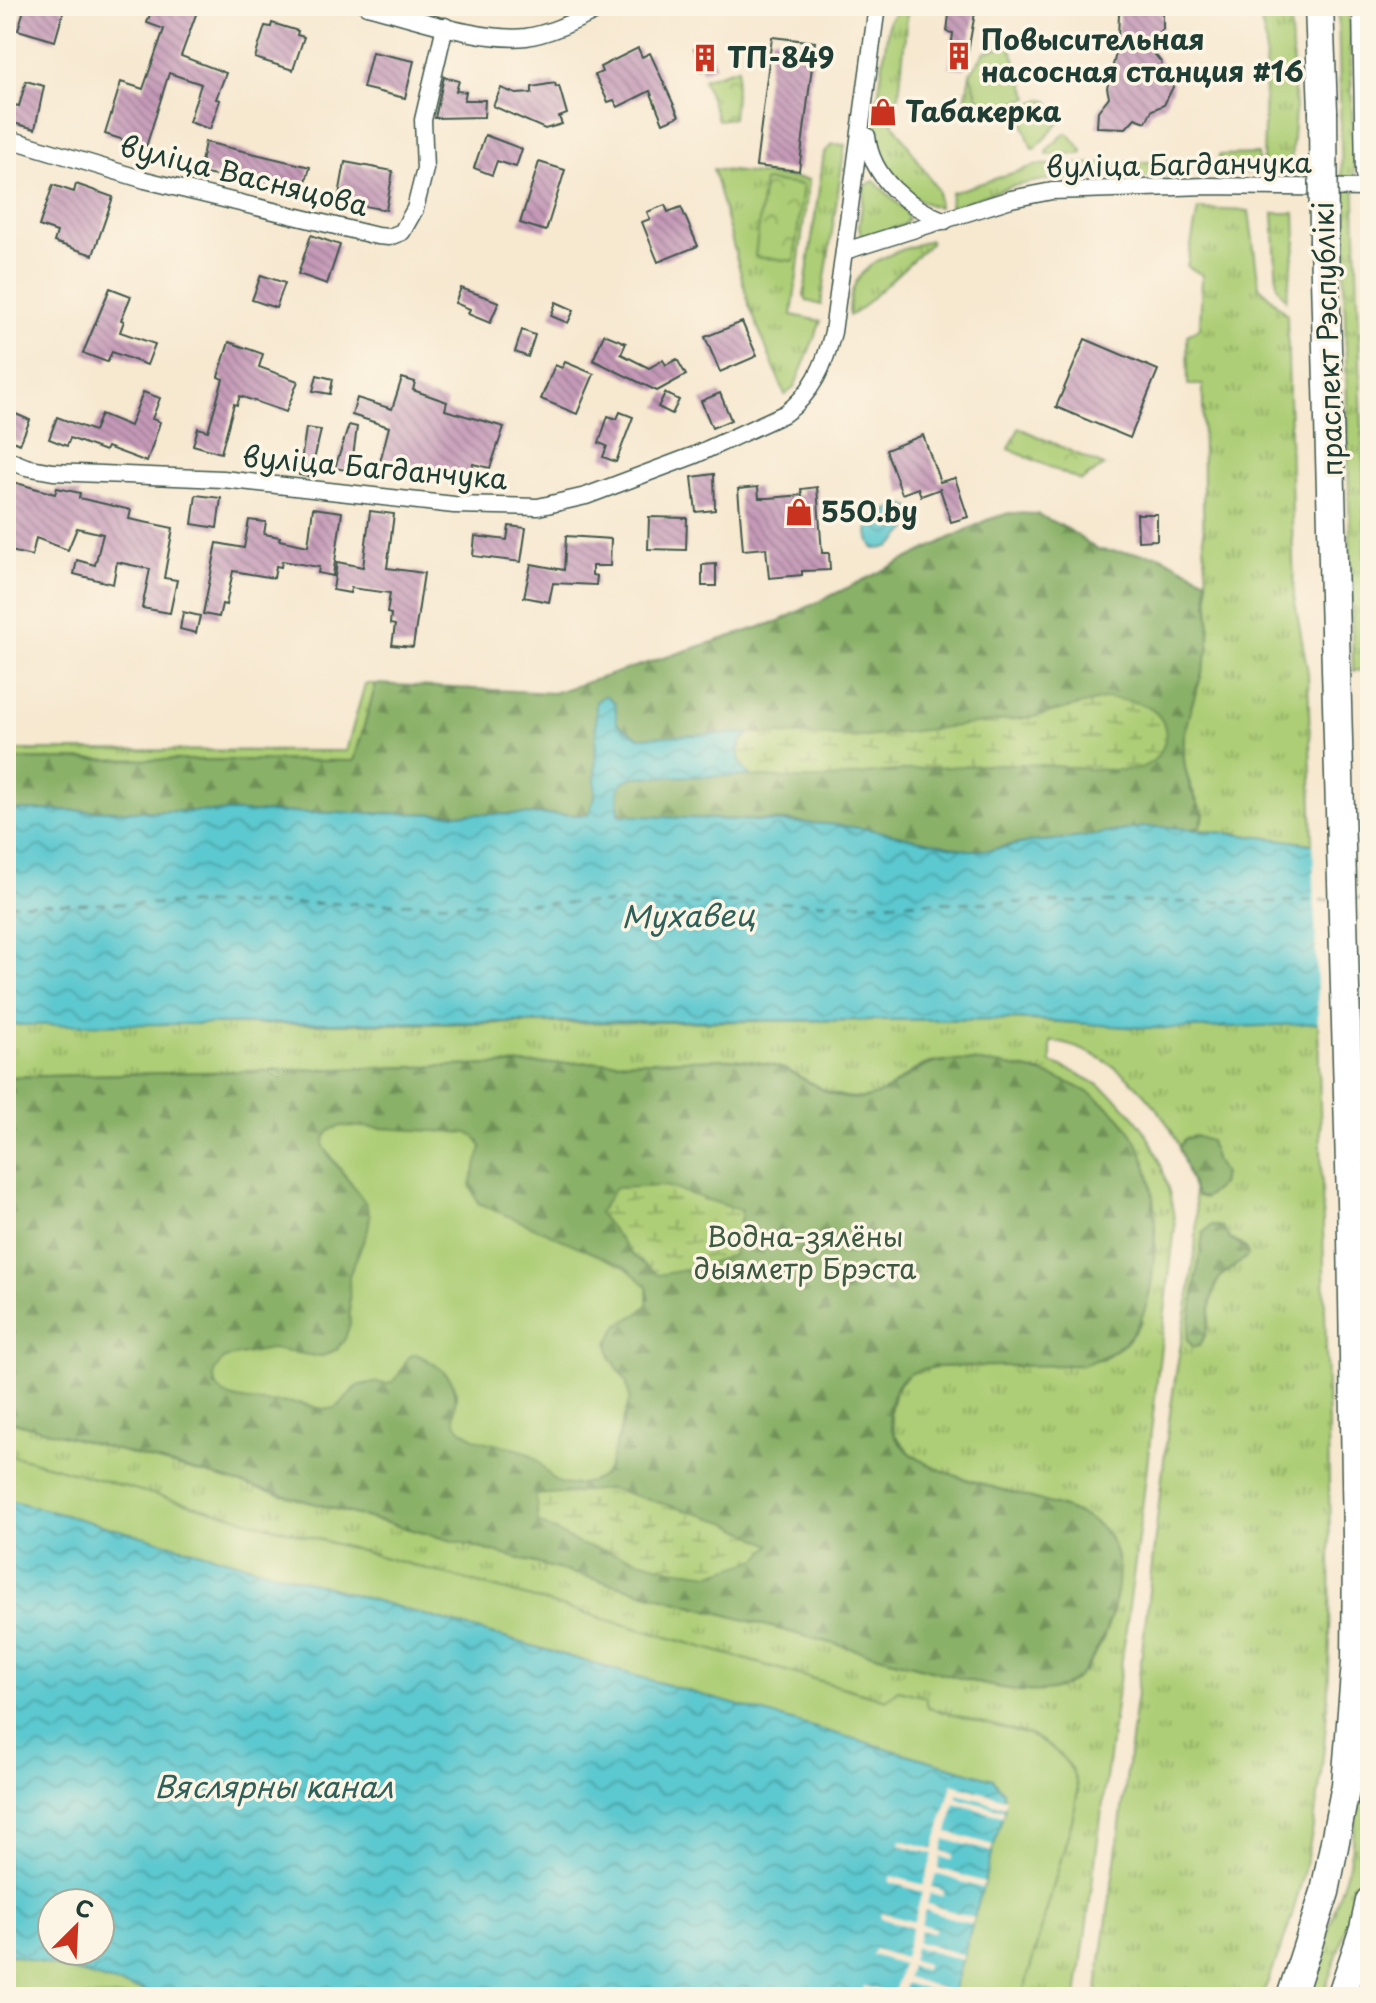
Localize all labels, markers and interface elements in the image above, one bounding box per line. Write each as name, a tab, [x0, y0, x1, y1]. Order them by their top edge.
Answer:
place label: Повысительная насосная станция #16	[981, 17, 1304, 92]
place label: ТП-849	[727, 35, 834, 78]
building icon: Повысительная насосная станция #16	[944, 41, 974, 71]
building icon: ТП-849	[690, 43, 720, 73]
place label: Табакерка	[905, 89, 1062, 132]
shop icon: Табакерка	[868, 97, 898, 127]
street label: вуліца Васняцова	[116, 123, 373, 226]
street label: вуліца Багданчука	[1046, 140, 1313, 187]
street label: праспект Рэспублікі	[1300, 201, 1353, 477]
street label: вуліца Багданчука	[241, 434, 510, 500]
place label: 550.by	[821, 489, 918, 532]
shop icon: 550.by	[784, 497, 814, 527]
water label: Мухавец	[621, 891, 756, 938]
park label: Водна-зялёны дыяметр Брэста	[694, 1214, 917, 1289]
water label: Вяслярны канал	[154, 1763, 394, 1808]
north arrow	[36, 1887, 116, 1967]
text: С	[70, 1889, 99, 1926]

